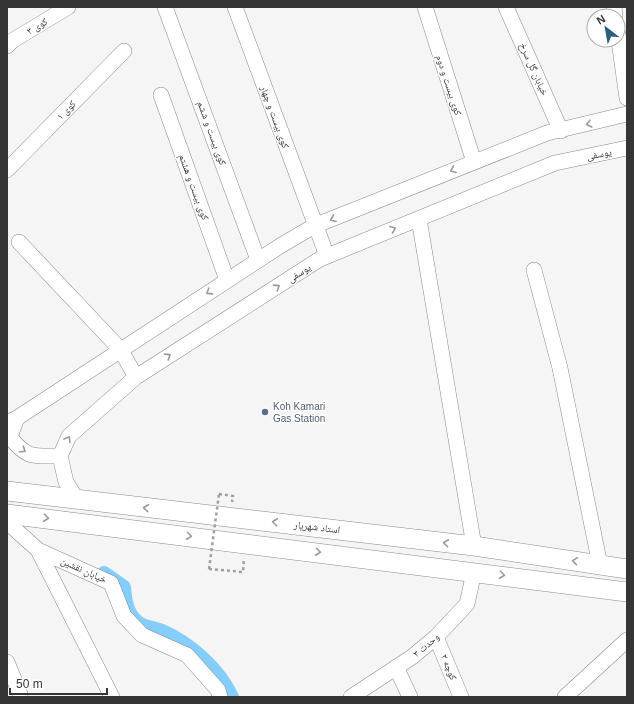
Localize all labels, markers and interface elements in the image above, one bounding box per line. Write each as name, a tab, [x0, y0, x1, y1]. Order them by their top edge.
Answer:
north arrow	[586, 8, 626, 48]
text: N	[594, 12, 607, 27]
street label: کوی ۳	[25, 16, 50, 37]
street label: خیابان گل سرخ	[517, 41, 551, 98]
street label: کوی بیست و دوم	[432, 53, 464, 117]
street label: کوی بیست و چهار	[257, 83, 291, 150]
street label: کوی ۱	[54, 98, 78, 123]
street label: کوی بیست و ششم	[193, 99, 229, 167]
one-way arrow	[586, 119, 592, 127]
street label: یوسفی	[585, 146, 613, 163]
street label: کوی بیست و هشتم	[175, 152, 211, 222]
one-way arrow	[450, 166, 457, 174]
one-way arrow	[329, 214, 336, 222]
one-way arrow	[389, 226, 397, 234]
street label: یوسفی	[285, 261, 313, 285]
one-way arrow	[273, 284, 280, 291]
one-way arrow	[206, 287, 213, 294]
one-way arrow	[164, 354, 171, 361]
place label: Koh Kamari Gas Station	[273, 401, 325, 424]
marker: Koh Kamari Gas Station	[260, 407, 270, 417]
one-way arrow	[64, 436, 71, 443]
one-way arrow	[18, 445, 25, 452]
one-way arrow	[143, 504, 149, 513]
one-way arrow	[43, 514, 49, 523]
one-way arrow	[272, 518, 278, 527]
street label: استاد شهریار	[292, 519, 341, 535]
one-way arrow	[186, 531, 192, 540]
one-way arrow	[443, 539, 449, 548]
one-way arrow	[315, 547, 321, 556]
street label: خیابان نقشین	[59, 555, 109, 586]
one-way arrow	[571, 557, 578, 566]
one-way arrow	[499, 571, 505, 580]
street label: وحدت ۳	[411, 631, 442, 659]
street label: کوچه ۲	[438, 652, 459, 682]
scale bar	[10, 670, 107, 696]
text: 50 m	[16, 677, 43, 691]

